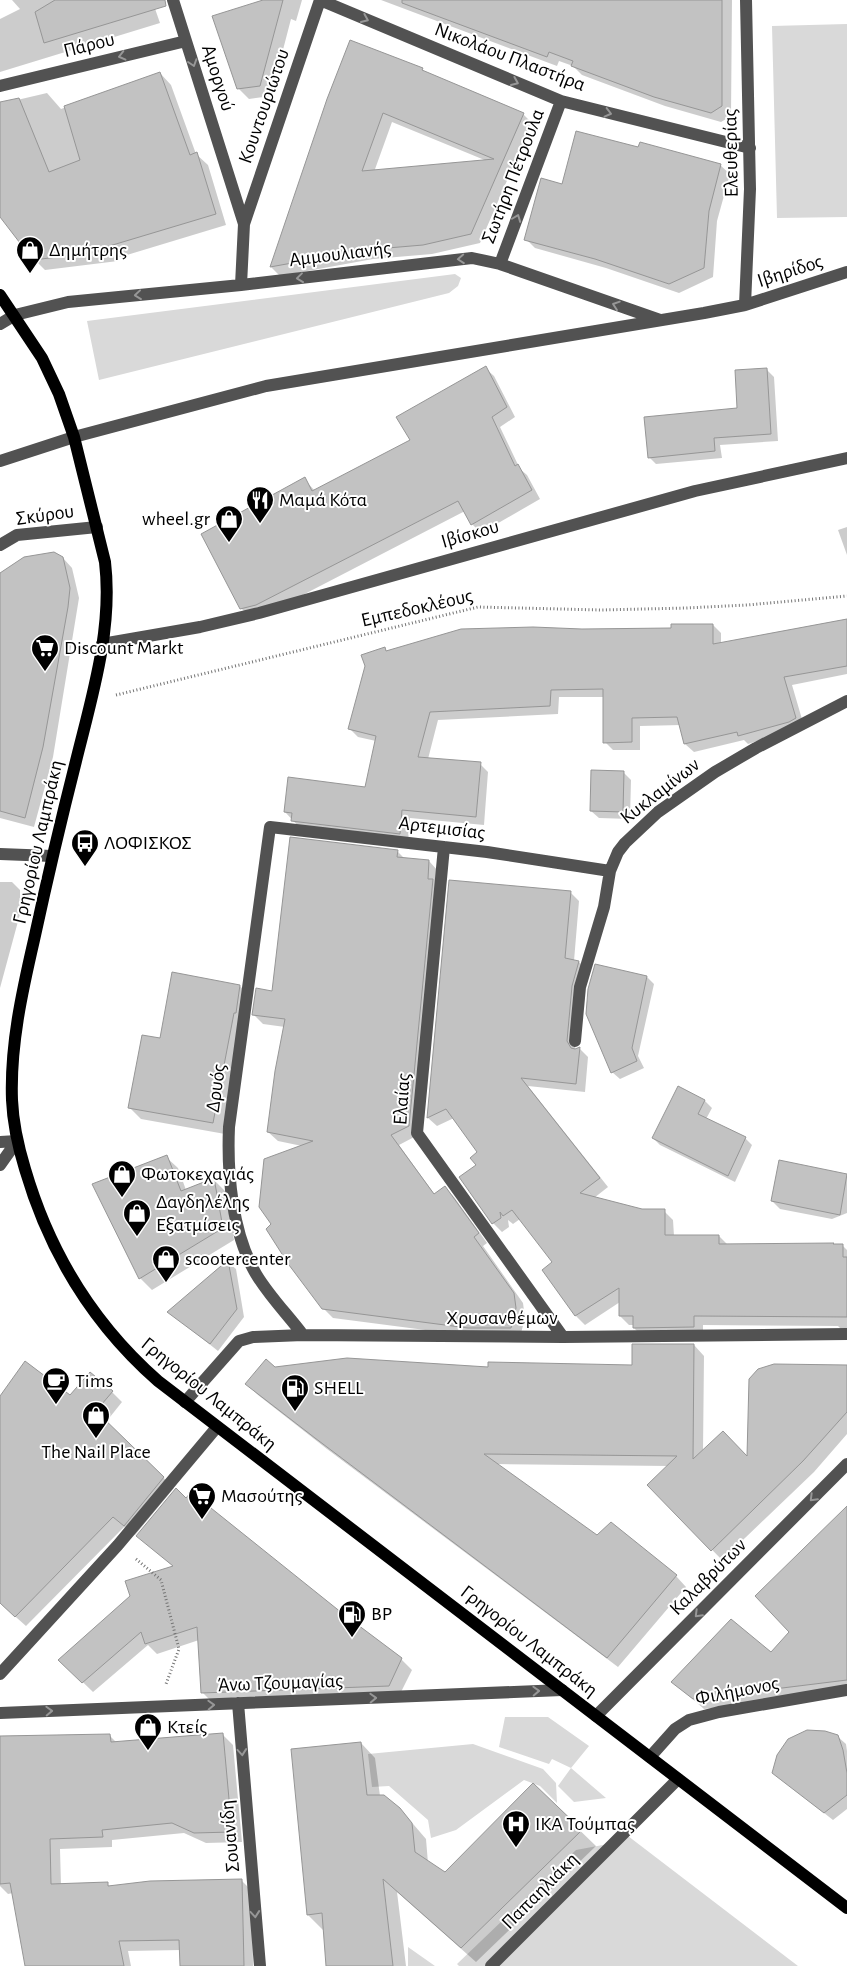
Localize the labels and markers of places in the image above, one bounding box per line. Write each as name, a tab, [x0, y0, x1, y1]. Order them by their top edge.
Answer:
shop icon: Δημήτρης	[15, 235, 45, 274]
place label: Δημήτρης	[49, 240, 127, 260]
restaurant icon: Μαμά Κότα	[245, 485, 275, 524]
place label: Μαμά Κότα	[279, 490, 367, 510]
shop icon: wheel.gr	[214, 504, 244, 543]
place label: wheel.gr	[142, 509, 211, 529]
supermarket icon: Discount Markt	[30, 633, 60, 672]
place label: Discount Markt	[64, 638, 184, 658]
bus stop icon: ΛΟΦΙΣΚΟΣ	[70, 828, 100, 867]
place label: ΛΟΦΙΣΚΟΣ	[104, 833, 192, 853]
shop icon: Φωτοκεχαγιάς	[107, 1159, 137, 1198]
place label: Φωτοκεχαγιάς	[141, 1164, 254, 1184]
place label: Δαγδηλέλης Εξατμίσεις	[156, 1192, 250, 1235]
shop icon: Δαγδηλέλης Εξατμίσεις	[122, 1198, 152, 1237]
shop icon: scootercenter	[151, 1244, 181, 1283]
place label: scootercenter	[185, 1249, 291, 1269]
cafe icon: Tims	[41, 1366, 71, 1405]
place label: Tims	[75, 1371, 113, 1391]
fuel station icon: SHELL	[280, 1373, 310, 1412]
place label: SHELL	[314, 1378, 364, 1398]
shop icon: The Nail Place	[81, 1400, 111, 1439]
place label: The Nail Place	[41, 1442, 151, 1462]
supermarket icon: Μασούτης	[187, 1481, 217, 1520]
place label: Μασούτης	[221, 1486, 303, 1506]
fuel station icon: BP	[337, 1599, 367, 1638]
place label: BP	[371, 1604, 392, 1624]
shop icon: Κτείς	[133, 1712, 163, 1751]
place label: Κτείς	[167, 1717, 207, 1737]
hospital icon: ΙΚΑ Τούμπας	[501, 1809, 531, 1848]
place label: ΙΚΑ Τούμπας	[535, 1814, 635, 1834]

